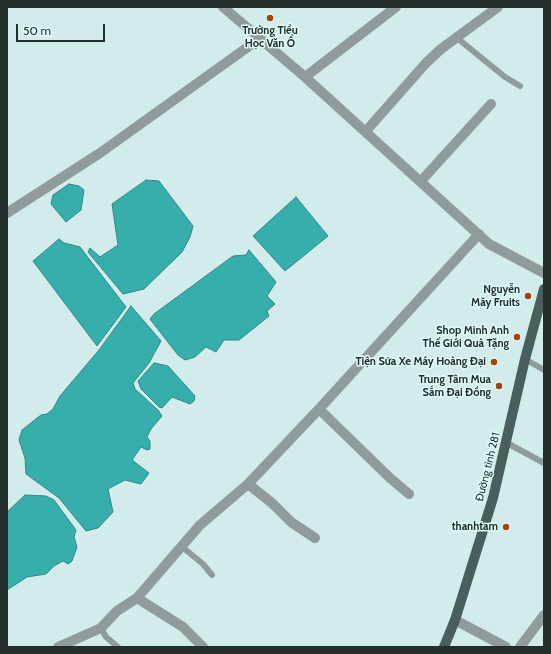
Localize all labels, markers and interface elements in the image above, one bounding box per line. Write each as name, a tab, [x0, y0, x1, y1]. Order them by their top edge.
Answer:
marker: Trường Tiểu Học Văn Ổ	[265, 13, 275, 23]
scale bar	[18, 16, 107, 42]
text: 50 m	[23, 23, 51, 38]
place label: Trường Tiểu Học Văn Ổ	[242, 24, 298, 50]
place label: Nguyễn Mây Fruits	[471, 283, 520, 309]
marker: Nguyễn Mây Fruits	[523, 291, 533, 301]
place label: Shop Minh Anh Thế Giới Quà Tặng	[423, 324, 509, 350]
marker: Shop Minh Anh Thế Giới Quà Tặng	[512, 332, 522, 342]
place label: Tiện Sửa Xe Máy Hoàng Đại	[356, 355, 486, 369]
marker: Tiện Sửa Xe Máy Hoàng Đại	[489, 357, 499, 367]
place label: Trung Tâm Mua Sắm Đại Đồng	[418, 373, 491, 399]
marker: Trung Tâm Mua Sắm Đại Đồng	[494, 381, 504, 391]
street label: Đường tỉnh 281	[473, 431, 503, 503]
place label: thanhtam	[452, 520, 498, 534]
marker: thanhtam	[501, 522, 511, 532]

